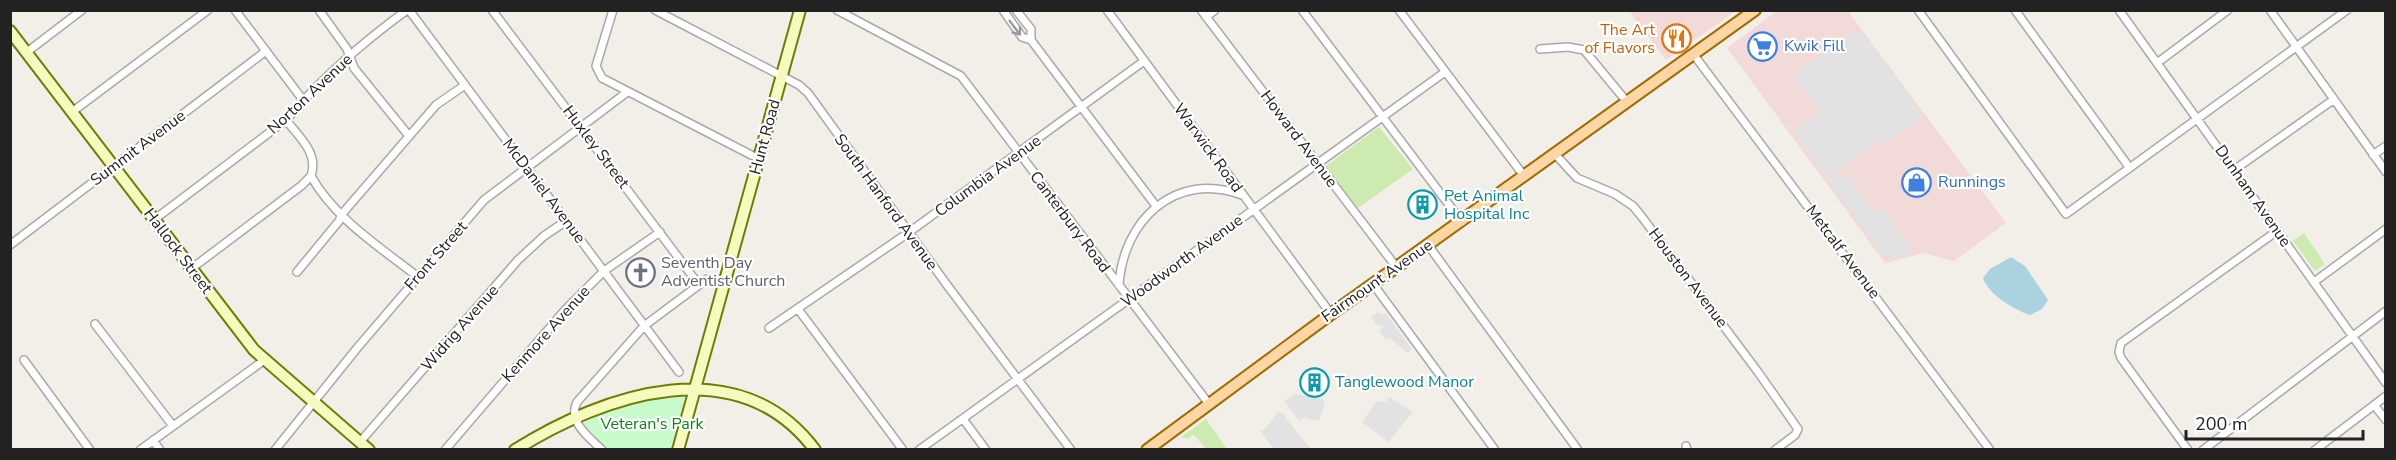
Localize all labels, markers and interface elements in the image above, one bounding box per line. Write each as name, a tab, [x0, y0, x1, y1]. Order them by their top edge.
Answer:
place label: The Art of Flavors	[1584, 19, 1655, 59]
one-way arrow	[1008, 20, 1021, 36]
restaurant icon: The Art of Flavors	[1660, 23, 1692, 55]
supermarket icon: Kwik Fill	[1747, 30, 1779, 62]
place label: Kwik Fill	[1784, 35, 1845, 57]
street label: Norton Avenue	[263, 49, 357, 139]
street label: Howard Avenue	[1255, 86, 1343, 192]
street label: Hunt Road	[744, 97, 786, 177]
street label: Warwick Road	[1168, 99, 1248, 197]
street label: Huxley Street	[558, 101, 635, 193]
street label: Summit Avenue	[86, 105, 190, 191]
street label: South Hanford Avenue	[829, 129, 943, 275]
street label: Columbia Avenue	[930, 130, 1046, 222]
street label: McDaniel Avenue	[497, 134, 591, 248]
street label: Dunham Avenue	[2210, 141, 2296, 251]
shop icon: Runnings	[1901, 166, 1933, 198]
street label: Canterbury Road	[1025, 167, 1115, 277]
place label: Runnings	[1938, 171, 2006, 193]
place label: Pet Animal Hospital Inc	[1444, 185, 1530, 225]
building icon: Pet Animal Hospital Inc	[1407, 189, 1439, 221]
street label: Metcalf Avenue	[1800, 201, 1886, 303]
street label: Hallock Street	[138, 204, 218, 299]
street label: Woodworth Avenue	[1117, 209, 1247, 313]
street label: Front Street	[400, 216, 473, 296]
street label: Houston Avenue	[1643, 224, 1733, 332]
street label: Fairmount Avenue	[1317, 234, 1437, 328]
place label: Seventh Day Adventist Church	[661, 252, 785, 292]
church icon: Seventh Day Adventist Church	[624, 256, 656, 288]
street label: Widrig Avenue	[416, 280, 504, 376]
street label: Kenmore Avenue	[497, 281, 595, 387]
building icon: Tanglewood Manor	[1298, 366, 1330, 398]
place label: Tanglewood Manor	[1335, 371, 1474, 393]
scale bar	[2186, 403, 2363, 441]
text: 200 m	[2195, 412, 2247, 436]
park label: Veteran's Park	[599, 413, 705, 435]

